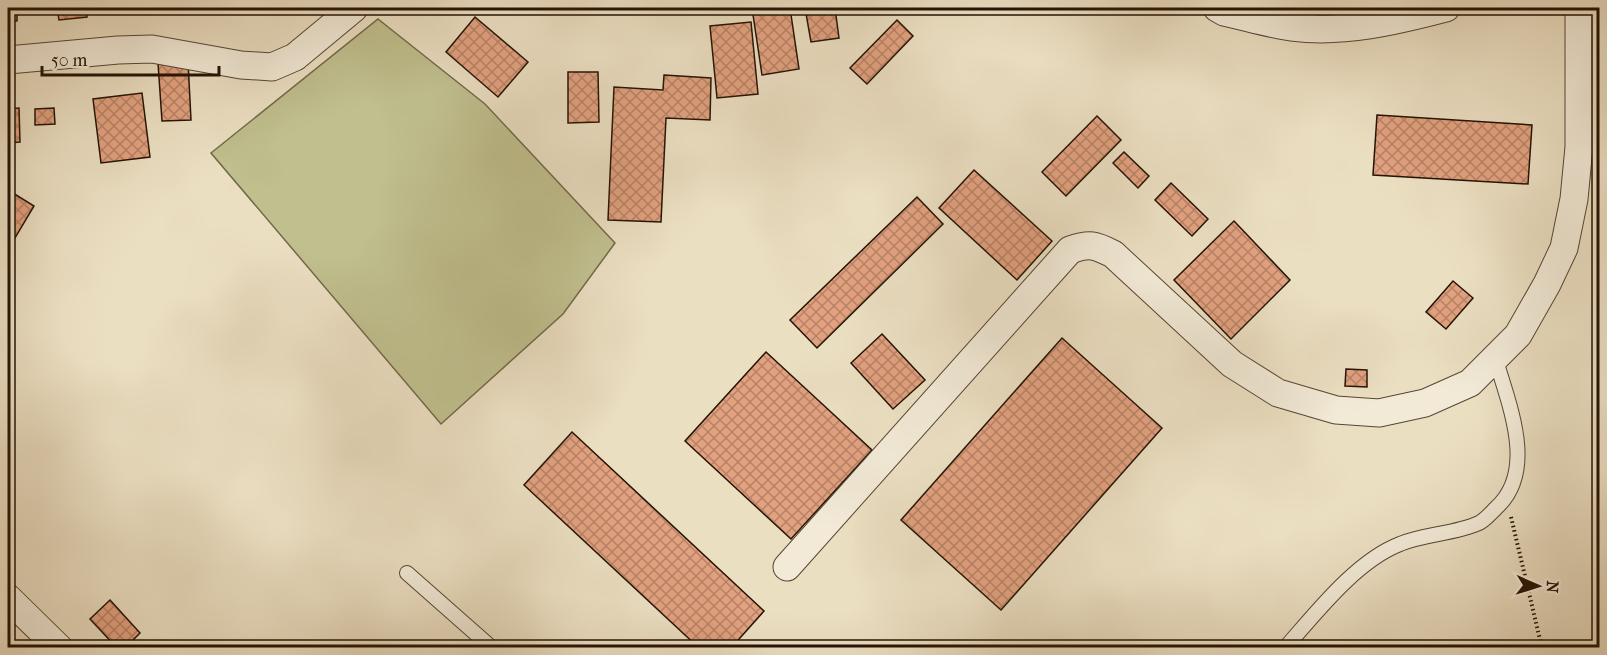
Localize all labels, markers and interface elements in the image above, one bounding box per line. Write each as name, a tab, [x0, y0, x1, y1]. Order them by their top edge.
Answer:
scale bar	[42, 39, 219, 77]
text: 50 m	[51, 50, 88, 71]
north arrow	[1508, 556, 1568, 616]
text: N	[1543, 580, 1562, 594]

